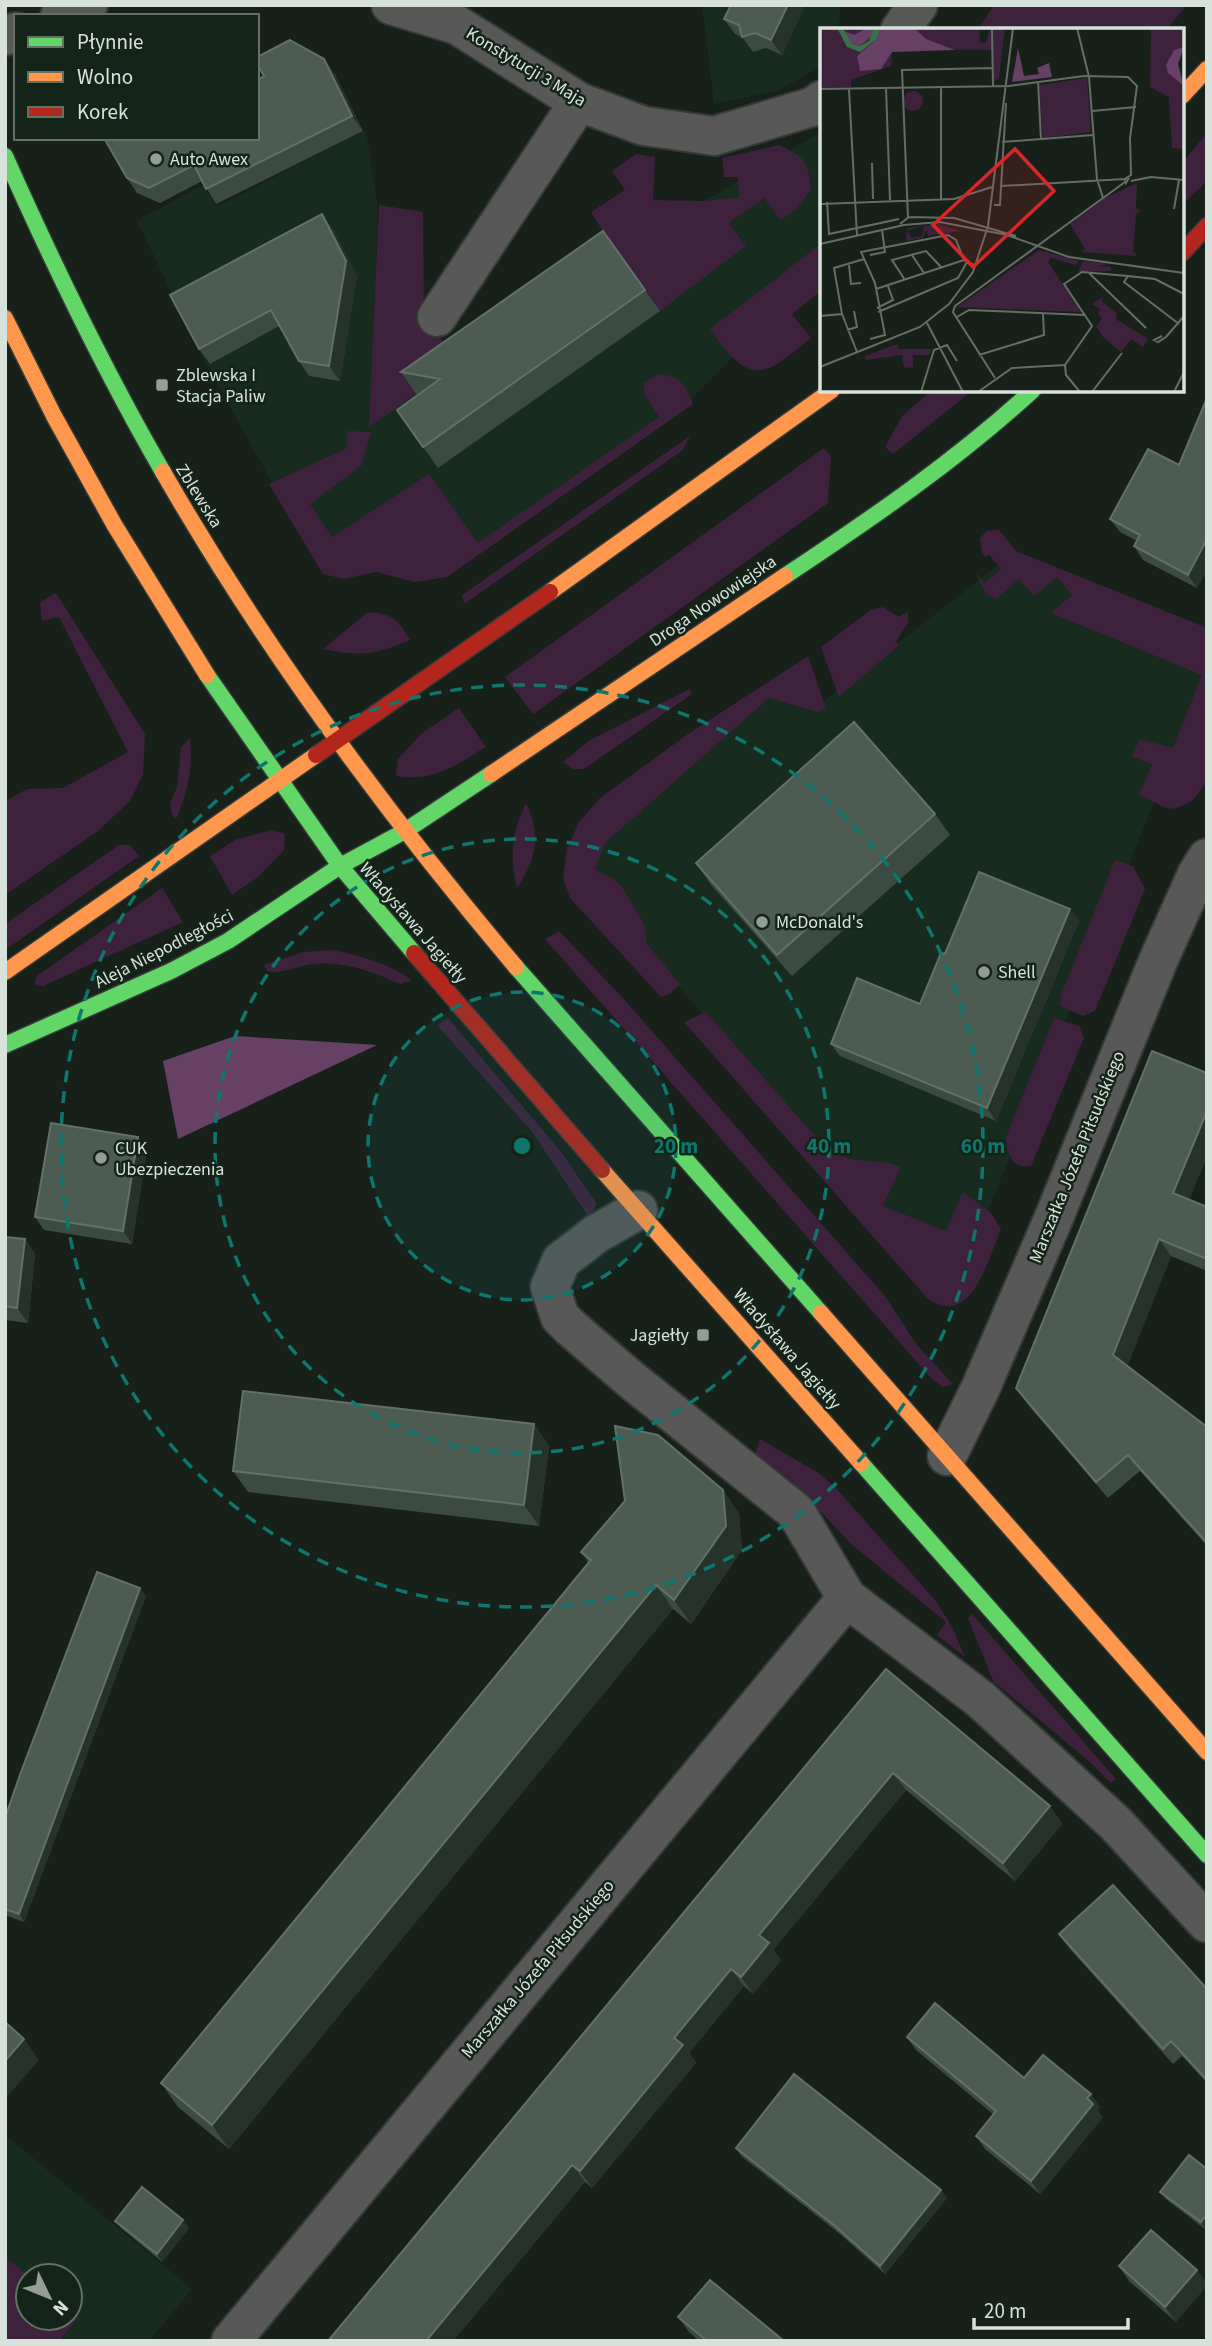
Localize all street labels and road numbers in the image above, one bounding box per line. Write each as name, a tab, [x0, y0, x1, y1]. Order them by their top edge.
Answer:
street label: Konstytucji 3 Maja	[461, 21, 591, 113]
street label: Zblewska	[169, 459, 229, 533]
street label: Droga Nowowiejska	[645, 549, 781, 653]
street label: Władysława Jagiełły	[353, 857, 473, 990]
street label: Aleja Niepodległości	[90, 903, 238, 995]
street label: Marszałka Józefa Piłsudskiego	[1023, 1047, 1131, 1267]
street label: Władysława Jagiełły	[727, 1283, 847, 1416]
street label: Marszałka Józefa Piłsudskiego	[456, 1874, 620, 2064]

